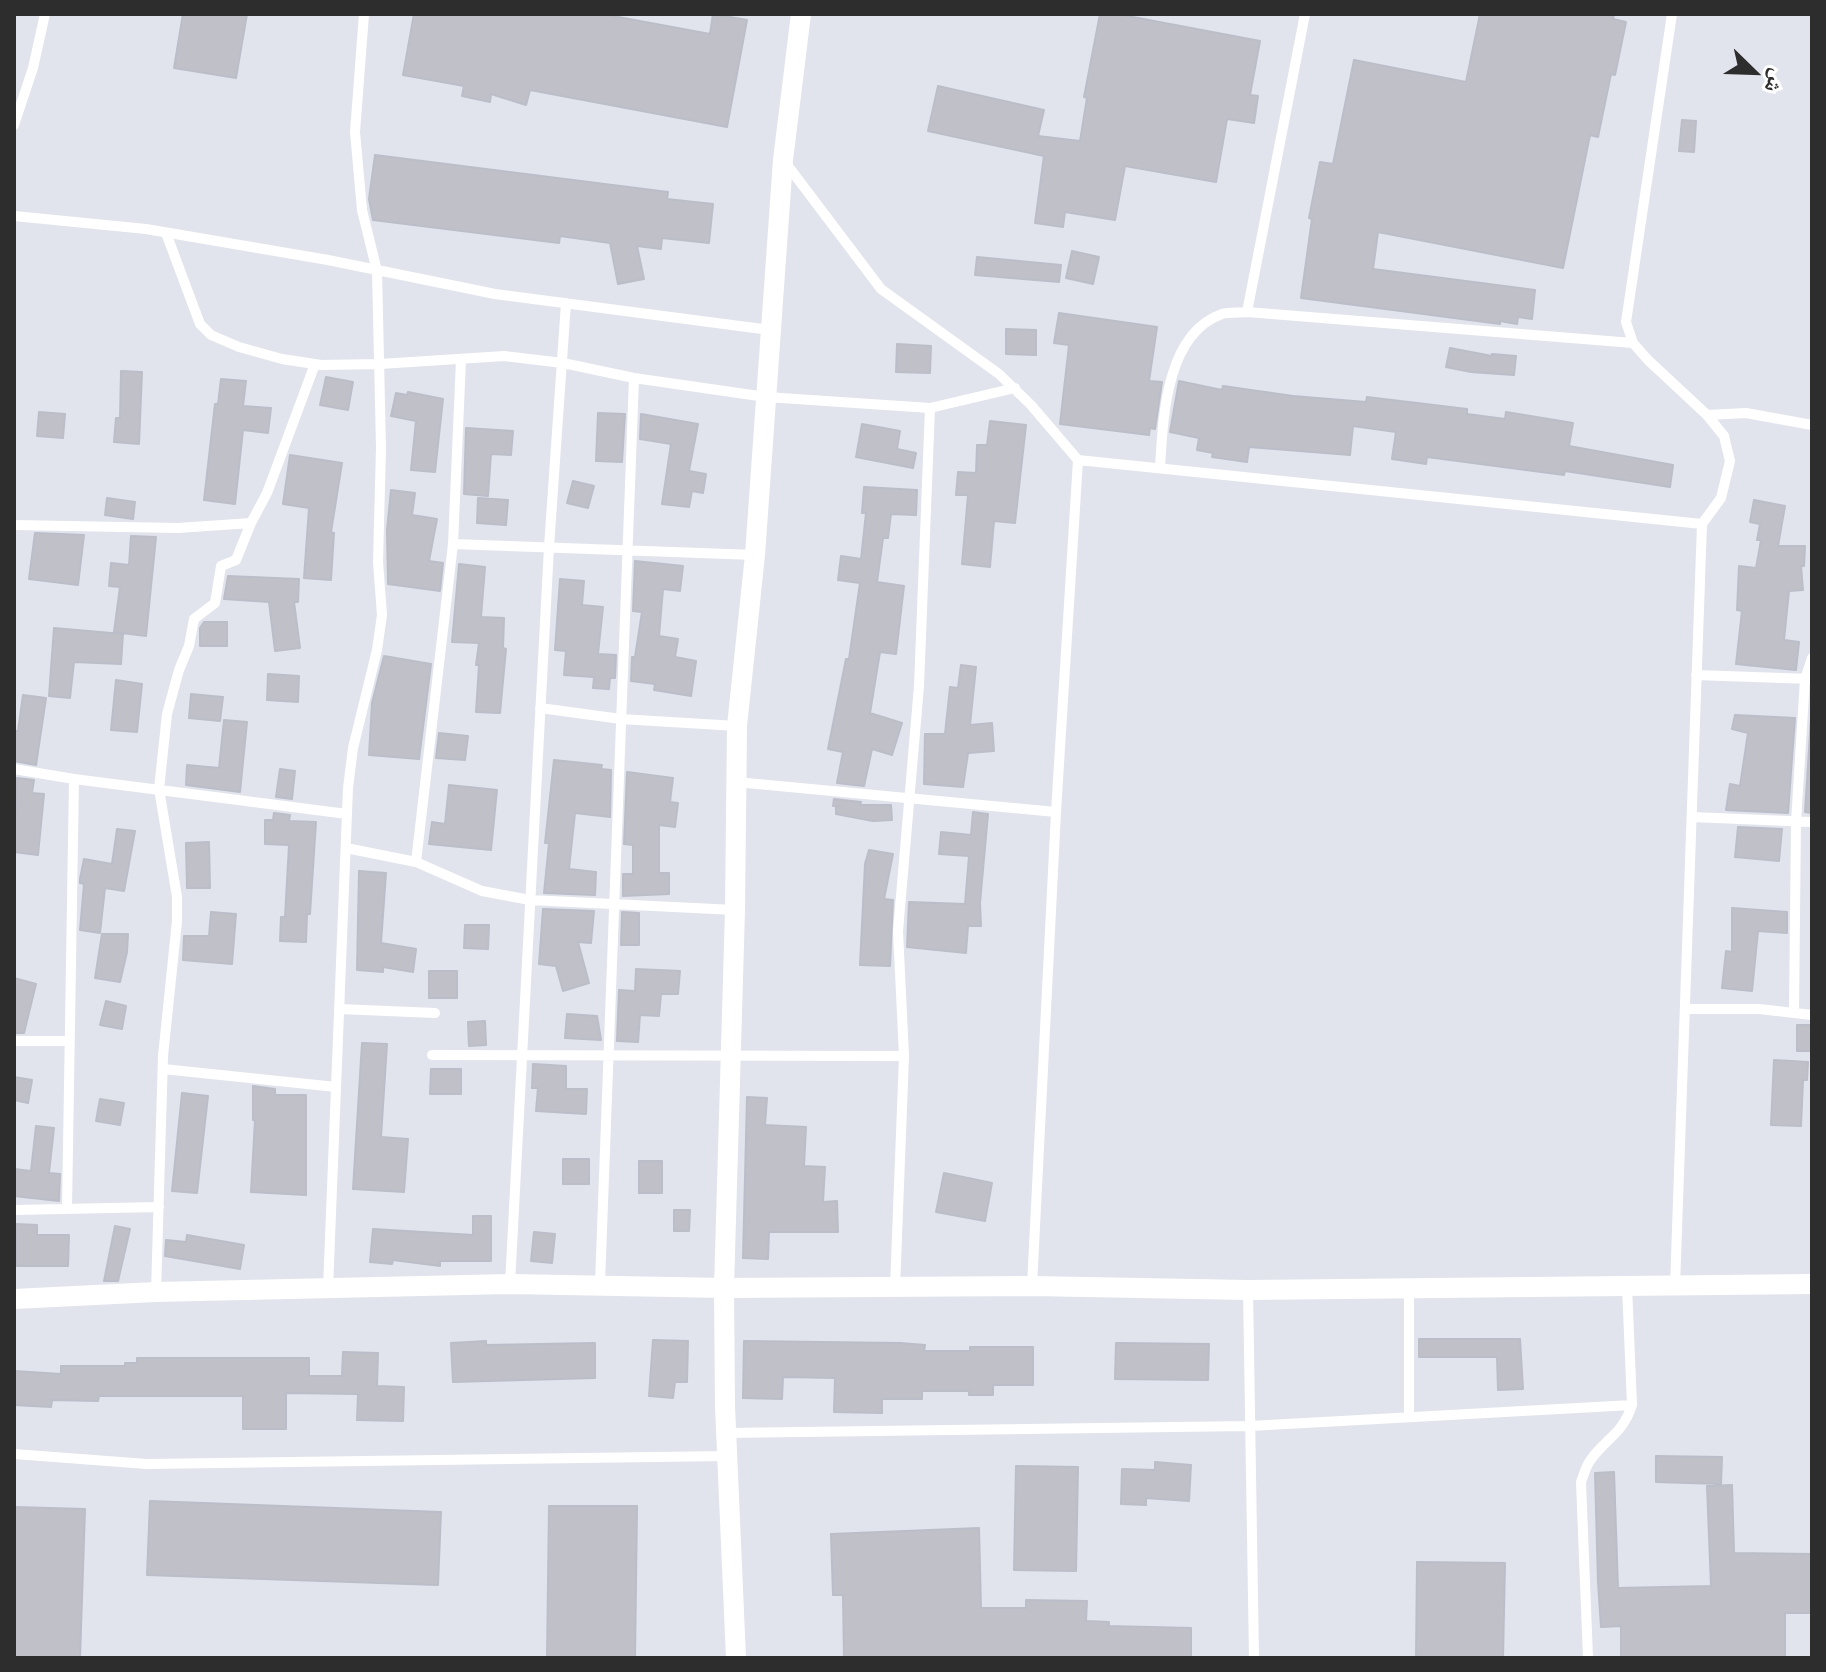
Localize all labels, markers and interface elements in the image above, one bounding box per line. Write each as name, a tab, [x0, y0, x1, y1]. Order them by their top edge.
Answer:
north arrow	[1714, 32, 1794, 112]
text: ش	[1759, 65, 1794, 98]

